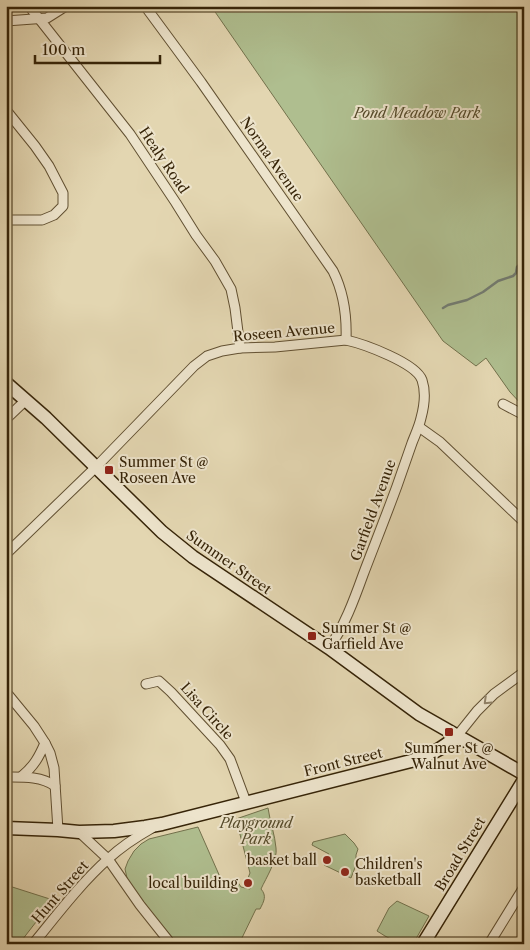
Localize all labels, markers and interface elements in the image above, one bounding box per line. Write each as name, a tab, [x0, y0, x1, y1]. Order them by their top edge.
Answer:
scale bar	[35, 32, 160, 64]
text: 100 m	[42, 40, 85, 59]
park label: Pond Meadow Park	[353, 104, 481, 122]
street label: Norma Avenue	[236, 113, 308, 205]
street label: Healy Road	[135, 123, 193, 197]
street label: Roseen Avenue	[232, 319, 336, 345]
place label: Summer St @ Roseen Ave	[119, 453, 209, 487]
street label: Garfield Avenue	[346, 457, 400, 563]
marker: Summer St @ Roseen Ave	[103, 464, 115, 476]
street label: Summer Street	[183, 526, 275, 598]
place label: Summer St @ Garfield Ave	[322, 619, 412, 653]
marker: Summer St @ Garfield Ave	[306, 630, 318, 642]
street label: Lisa Circle	[177, 679, 237, 743]
one-way arrow	[484, 695, 493, 704]
marker: Summer St @ Walnut Ave	[443, 726, 455, 738]
place label: Summer St @ Walnut Ave	[404, 739, 494, 773]
street label: Front Street	[302, 744, 384, 780]
park label: Playground Park	[219, 814, 294, 848]
street label: Broad Street	[431, 814, 489, 894]
place label: basket ball	[247, 851, 317, 869]
marker: basket ball	[321, 854, 333, 866]
place label: Children's basketball	[355, 855, 423, 889]
street label: Hunt Street	[28, 857, 92, 927]
marker: Children's basketball	[339, 866, 351, 878]
place label: local building	[148, 874, 239, 892]
marker: local building	[242, 877, 254, 889]

